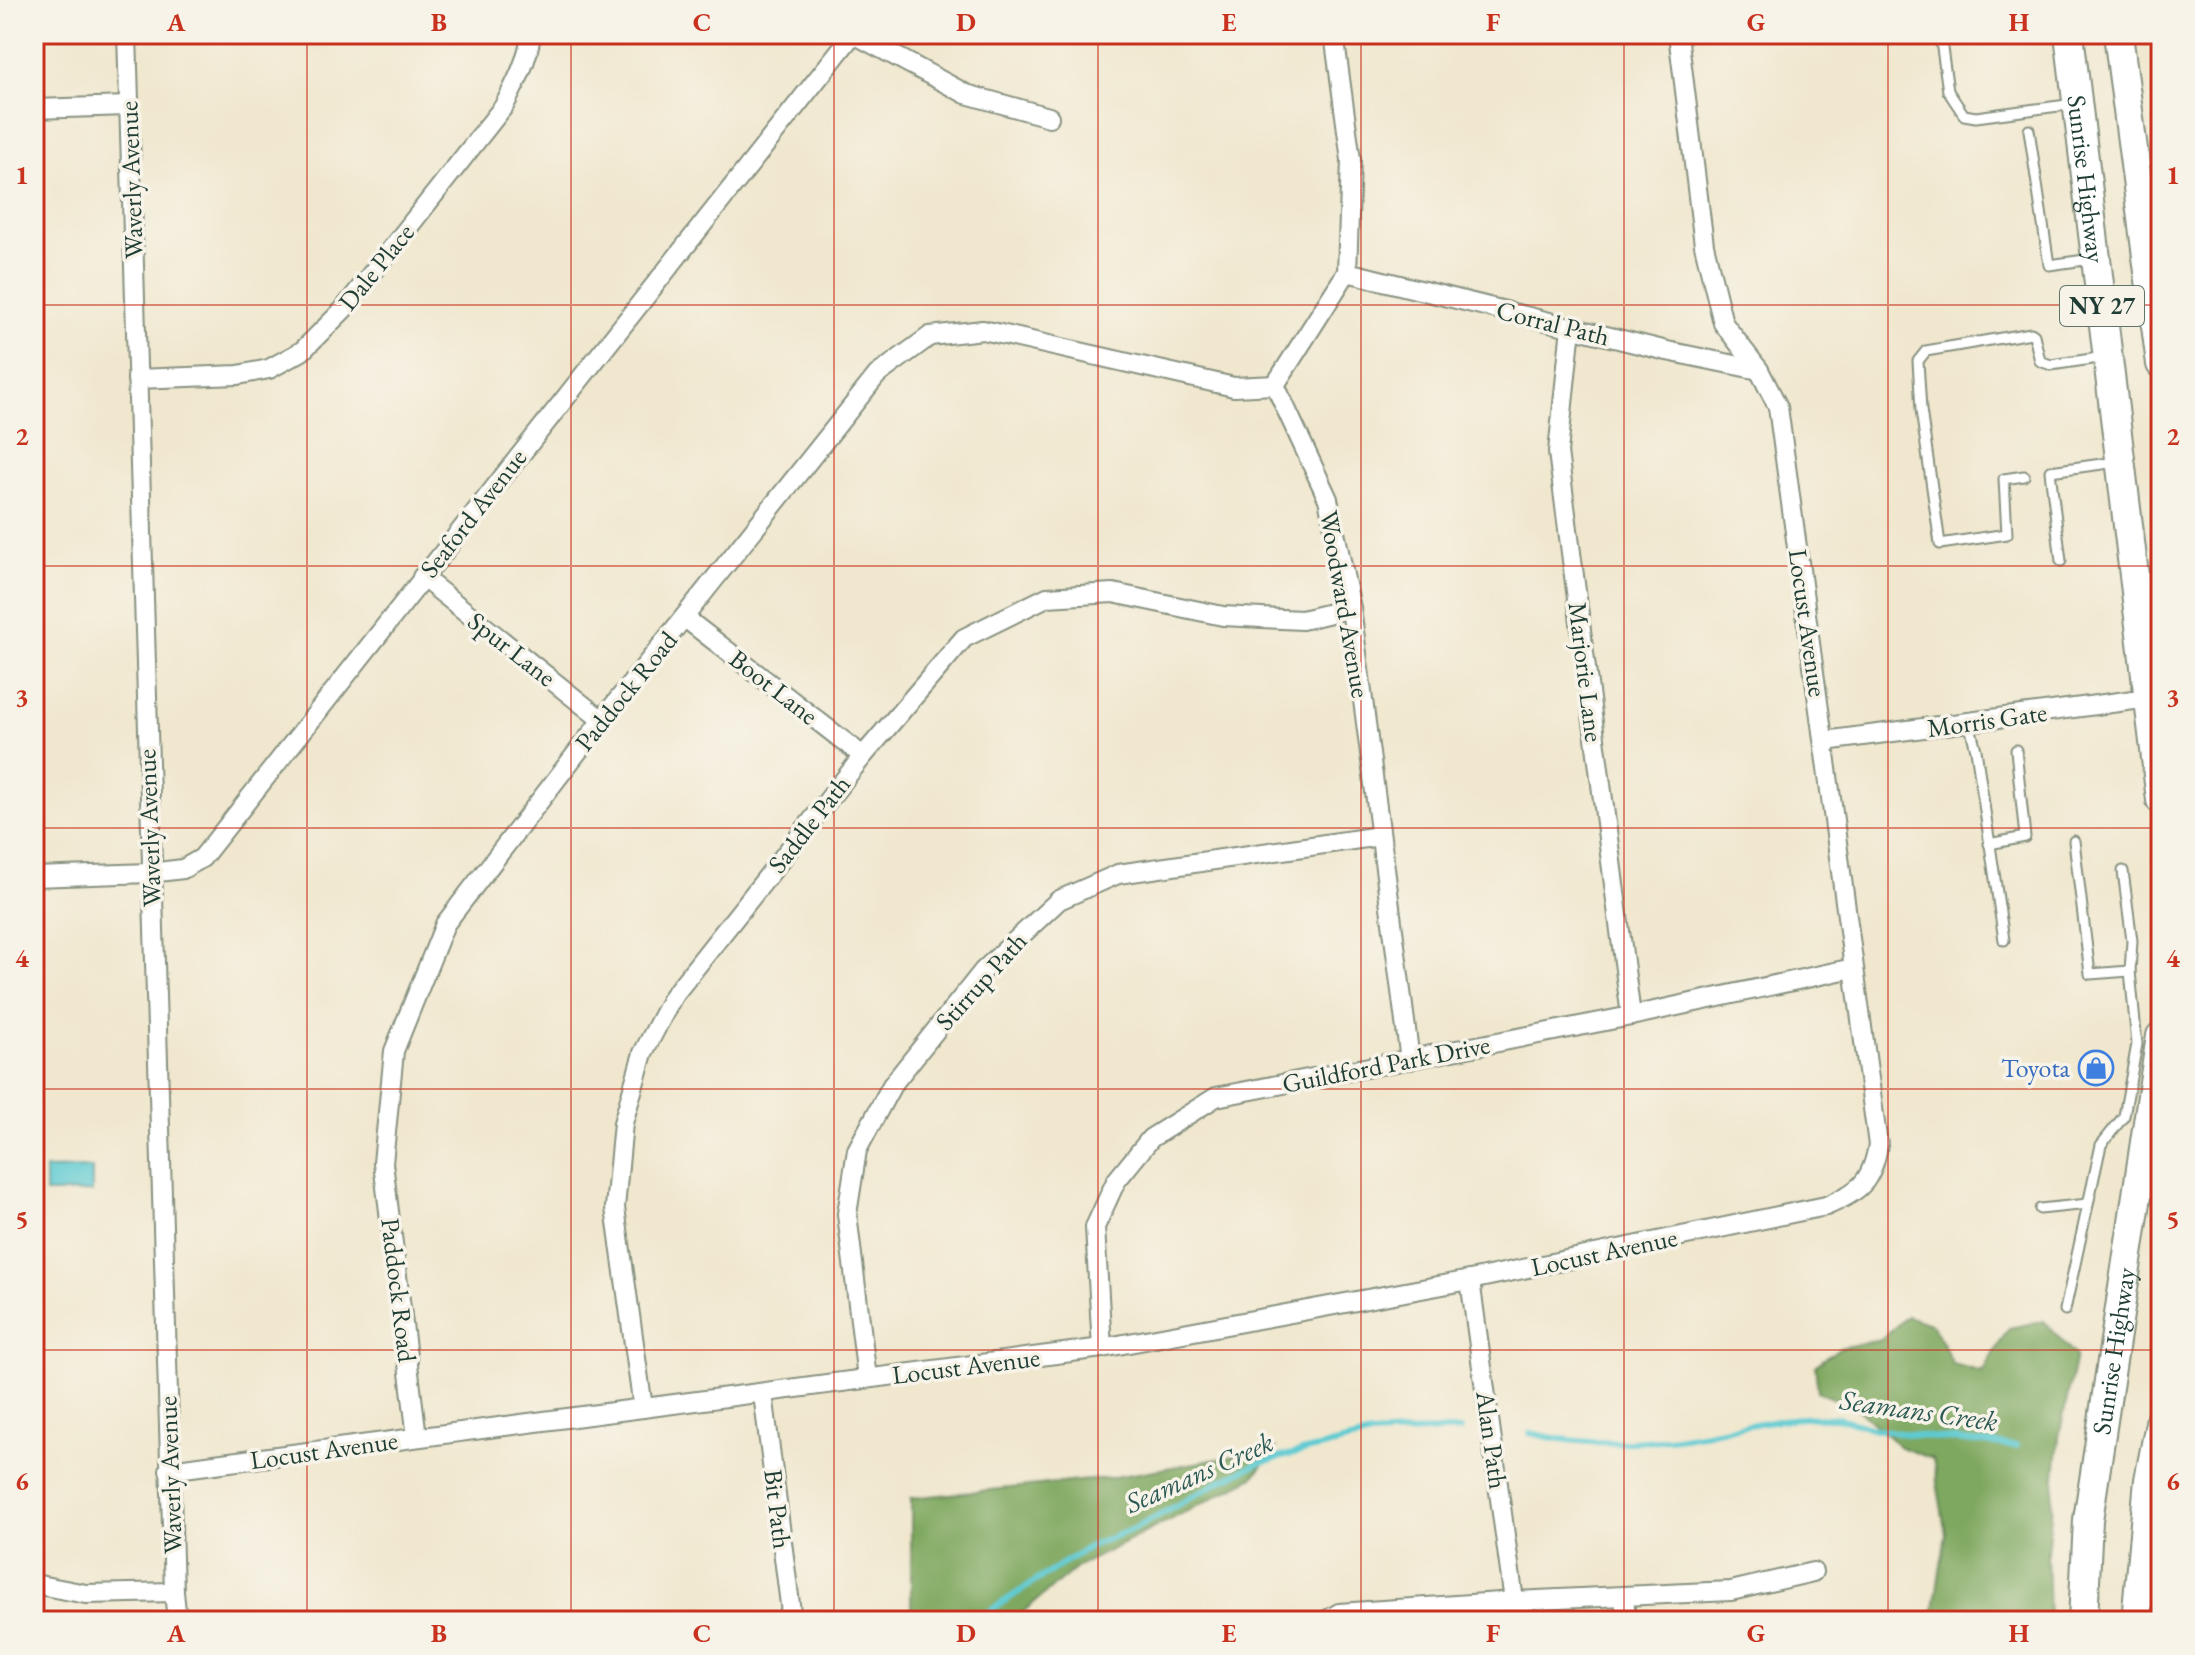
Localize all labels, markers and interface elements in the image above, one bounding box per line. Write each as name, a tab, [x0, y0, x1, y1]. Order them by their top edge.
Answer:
text: A	[166, 5, 186, 39]
text: B	[431, 5, 447, 39]
text: C	[693, 5, 711, 39]
text: D	[956, 5, 976, 39]
text: E	[1222, 5, 1237, 39]
text: F	[1486, 5, 1500, 39]
text: G	[1747, 5, 1766, 39]
text: H	[2009, 5, 2030, 39]
street label: Sunrise Highway	[2059, 93, 2113, 265]
street label: Waverly Avenue	[111, 100, 151, 260]
text: 1	[15, 158, 29, 192]
text: 1	[2166, 158, 2180, 192]
street label: Dale Place	[330, 216, 422, 318]
road number: NY 27	[2060, 286, 2144, 326]
street label: Corral Path	[1493, 293, 1613, 353]
text: 2	[15, 419, 29, 453]
text: 2	[2166, 419, 2180, 453]
street label: Seaford Avenue	[412, 442, 534, 584]
street label: Woodward Avenue	[1312, 508, 1378, 700]
street label: Locust Avenue	[1781, 547, 1835, 699]
street label: Marjorie Lane	[1561, 600, 1611, 744]
street label: Spur Lane	[461, 604, 563, 694]
street label: Paddock Road	[567, 623, 685, 758]
street label: Boot Lane	[723, 642, 825, 732]
text: 3	[15, 680, 29, 714]
text: 3	[2166, 680, 2180, 714]
street label: Morris Gate	[1925, 695, 2049, 745]
street label: Waverly Avenue	[129, 748, 169, 908]
street label: Saddle Path	[760, 768, 858, 880]
street label: Stirrup Path	[928, 925, 1034, 1037]
text: 4	[15, 941, 29, 975]
text: 4	[2166, 941, 2180, 975]
street label: Guildford Park Drive	[1279, 1027, 1493, 1101]
shop icon: Toyota	[2077, 1049, 2115, 1087]
place label: Toyota	[2001, 1051, 2071, 1085]
text: 5	[15, 1202, 29, 1236]
text: 5	[2166, 1202, 2180, 1236]
street label: Paddock Road	[373, 1216, 425, 1365]
street label: Locust Avenue	[1528, 1220, 1680, 1284]
street label: Sunrise Highway	[2084, 1264, 2143, 1437]
street label: Locust Avenue	[890, 1340, 1042, 1392]
water label: Seamans Creek	[1837, 1381, 2000, 1439]
street label: Alan Path	[1468, 1388, 1516, 1491]
street label: Waverly Avenue	[150, 1395, 190, 1555]
street label: Locust Avenue	[248, 1423, 400, 1477]
water label: Seamans Creek	[1118, 1423, 1279, 1521]
text: 6	[15, 1464, 29, 1498]
text: 6	[2166, 1464, 2180, 1498]
street label: Bit Path	[756, 1467, 800, 1551]
text: A	[166, 1616, 186, 1650]
text: B	[431, 1616, 447, 1650]
text: C	[693, 1616, 711, 1650]
text: D	[956, 1616, 976, 1650]
text: E	[1222, 1616, 1237, 1650]
text: F	[1486, 1616, 1500, 1650]
text: G	[1747, 1616, 1766, 1650]
text: H	[2009, 1616, 2030, 1650]

